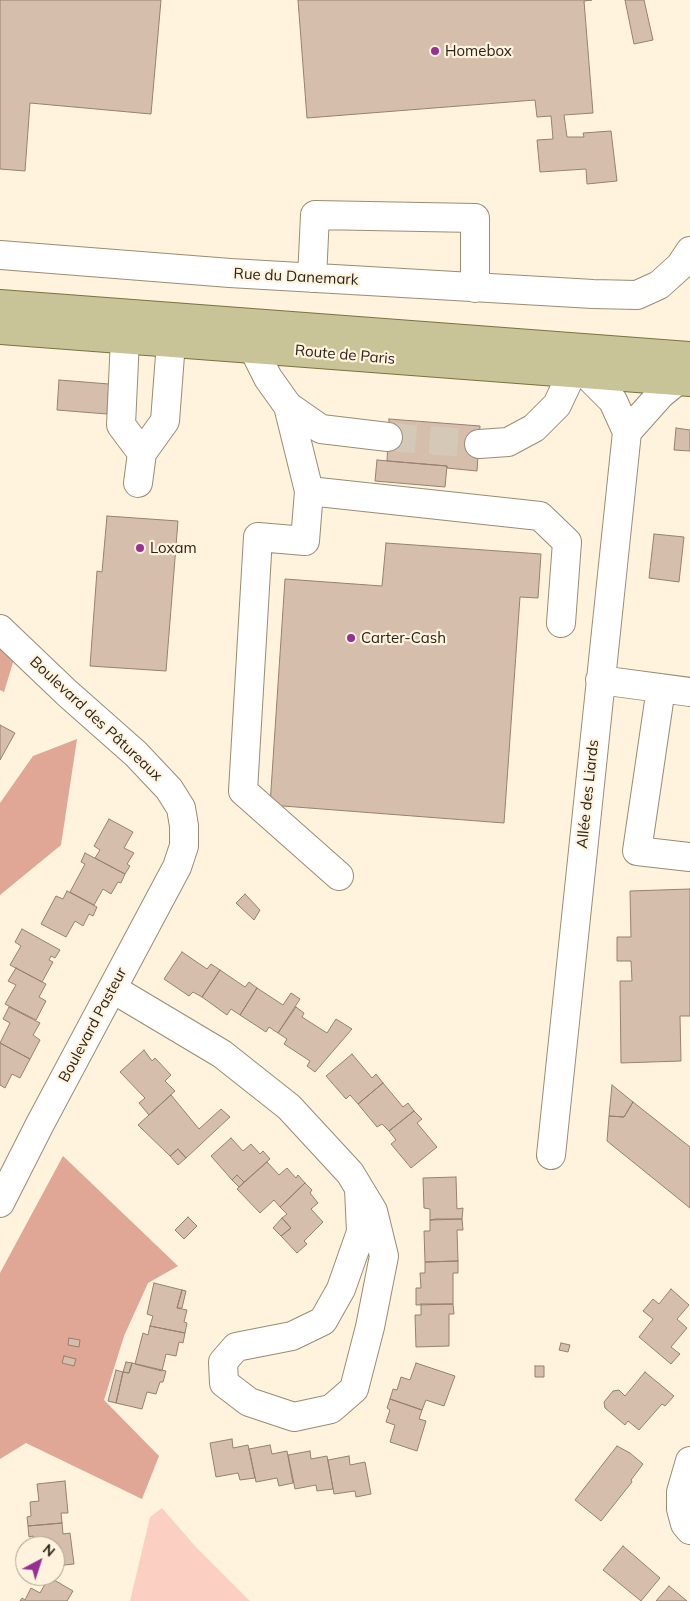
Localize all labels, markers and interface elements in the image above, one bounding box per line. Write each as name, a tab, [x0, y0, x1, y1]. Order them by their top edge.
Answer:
place label: Homebox	[445, 42, 512, 60]
marker: Homebox	[429, 45, 441, 57]
street label: Rue du Danemark	[233, 265, 359, 289]
street label: Route de Paris	[294, 342, 396, 368]
place label: Loxam	[150, 539, 197, 557]
marker: Loxam	[134, 542, 146, 554]
place label: Carter-Cash	[361, 629, 446, 647]
marker: Carter-Cash	[345, 632, 357, 644]
street label: Boulevard des Pâtureaux	[26, 653, 166, 785]
street label: Allée des Liards	[573, 739, 603, 849]
street label: Boulevard Pasteur	[55, 965, 131, 1085]
north arrow	[15, 1536, 65, 1586]
text: N	[39, 1540, 59, 1561]

